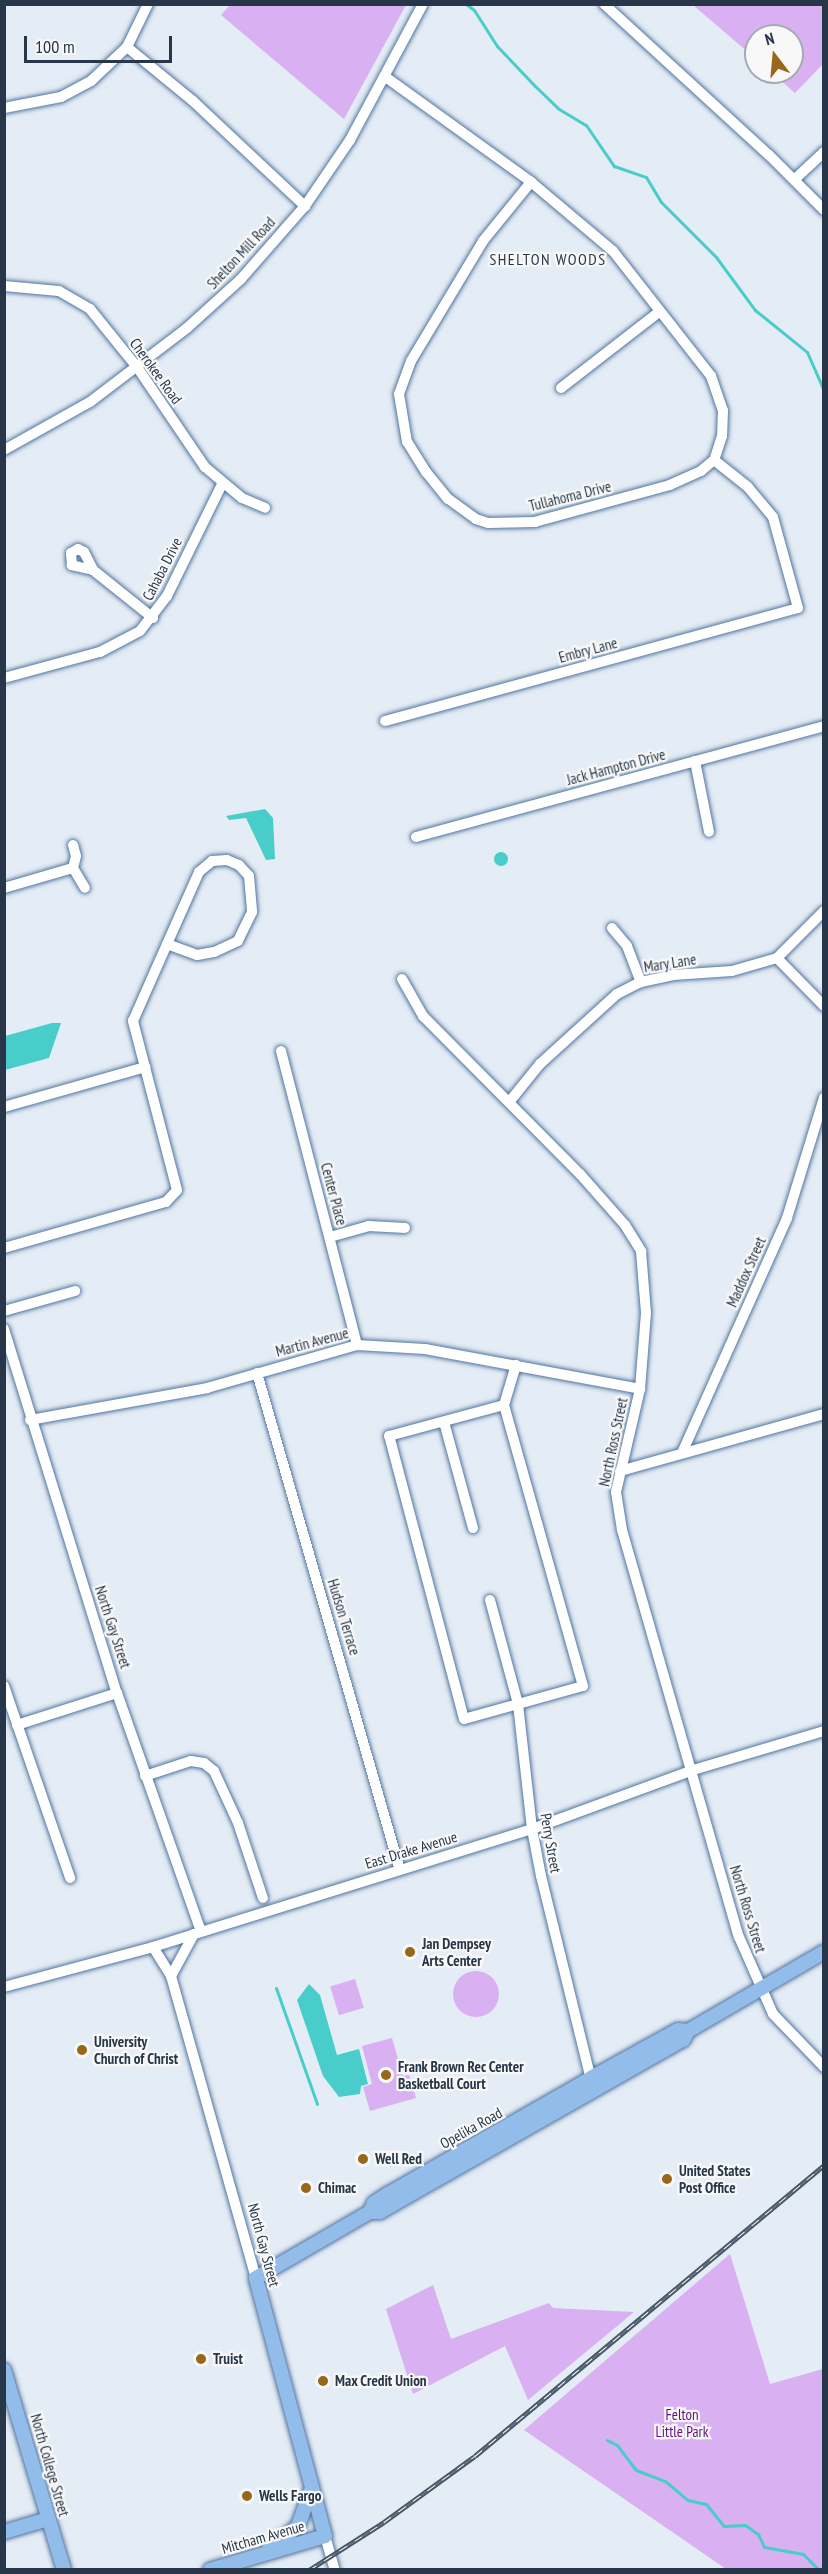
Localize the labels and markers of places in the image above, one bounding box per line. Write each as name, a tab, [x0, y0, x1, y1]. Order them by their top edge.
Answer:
place label: Jan Dempsey Arts Center	[422, 1934, 491, 1969]
marker: Jan Dempsey Arts Center	[403, 1945, 417, 1959]
place label: University Church of Christ	[94, 2032, 178, 2067]
marker: University Church of Christ	[75, 2043, 89, 2057]
place label: Frank Brown Rec Center Basketball Court	[398, 2057, 524, 2092]
marker: Frank Brown Rec Center Basketball Court	[379, 2068, 393, 2082]
place label: Well Red	[375, 2150, 422, 2168]
marker: Well Red	[356, 2152, 370, 2166]
place label: United States Post Office	[679, 2161, 751, 2196]
marker: United States Post Office	[660, 2172, 674, 2186]
place label: Chimac	[318, 2179, 356, 2197]
marker: Chimac	[299, 2181, 313, 2195]
place label: Truist	[213, 2350, 243, 2368]
marker: Truist	[194, 2352, 208, 2366]
place label: Max Credit Union	[335, 2372, 427, 2390]
marker: Max Credit Union	[316, 2374, 330, 2388]
place label: Wells Fargo	[259, 2487, 321, 2505]
marker: Wells Fargo	[240, 2489, 254, 2503]

